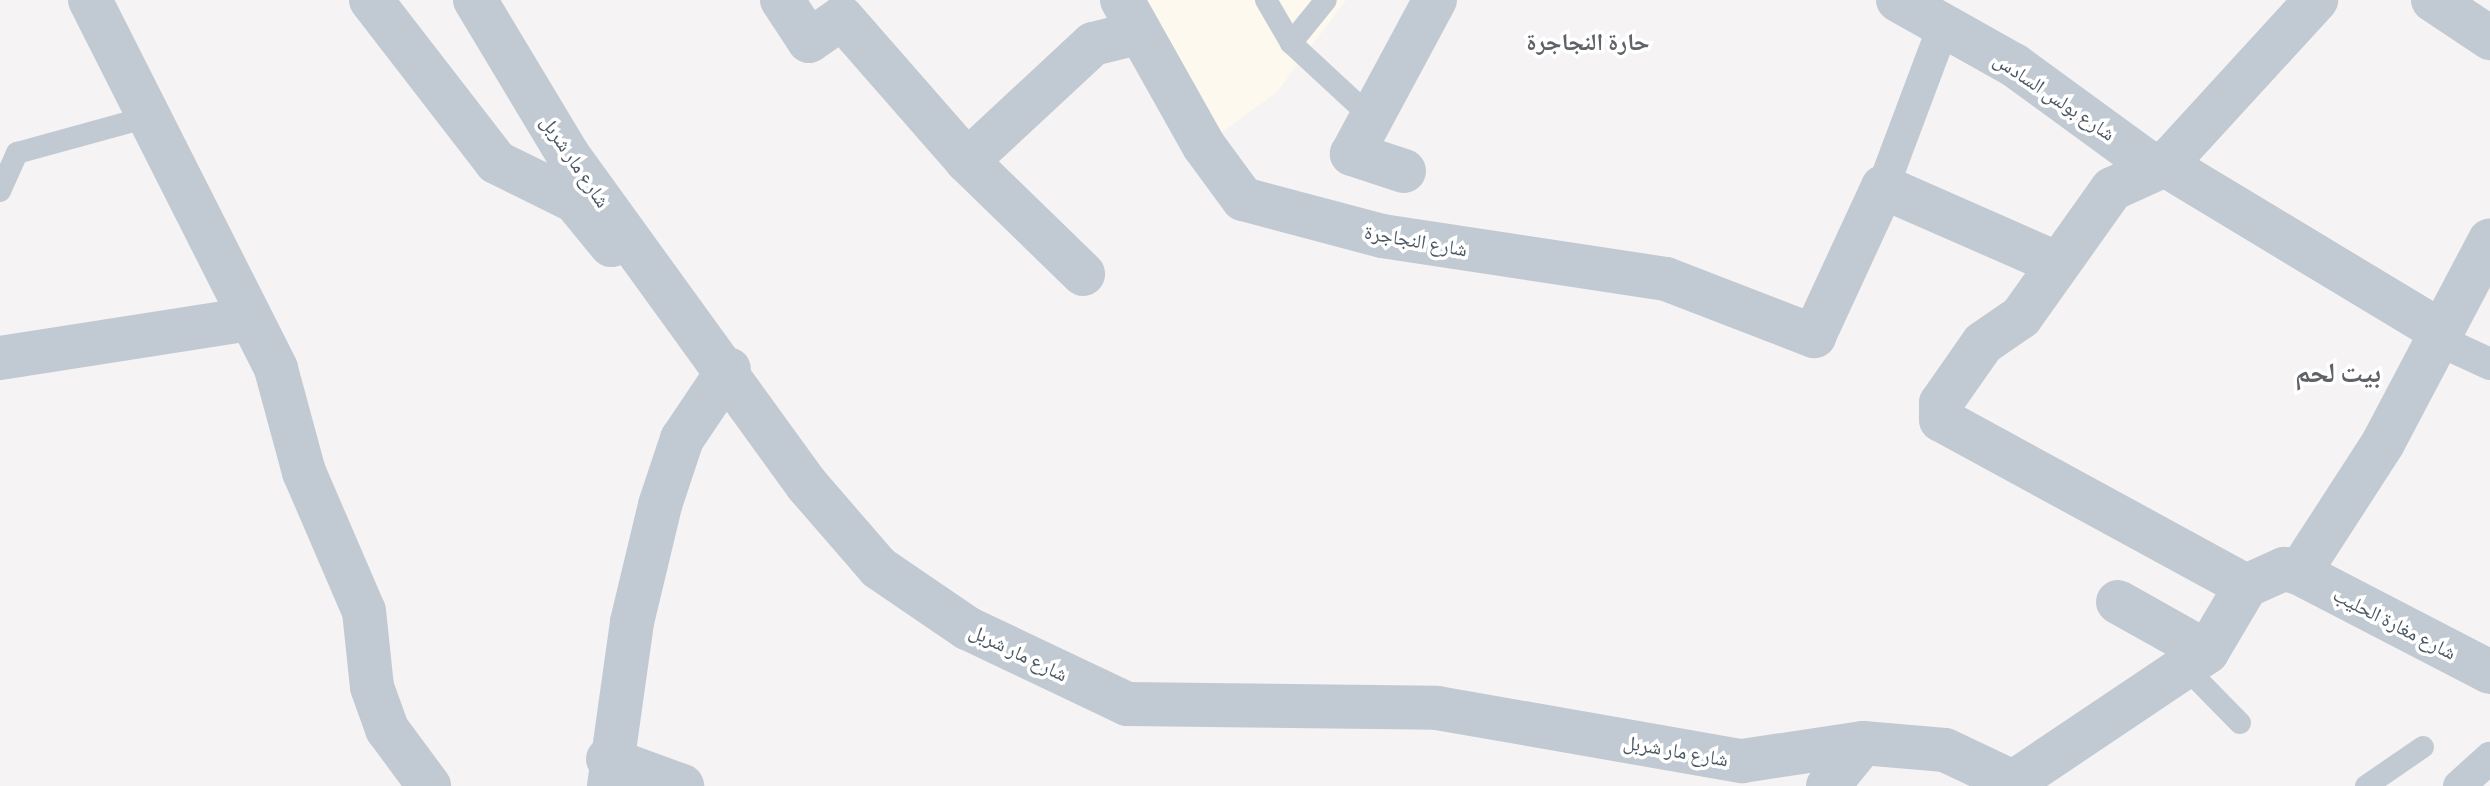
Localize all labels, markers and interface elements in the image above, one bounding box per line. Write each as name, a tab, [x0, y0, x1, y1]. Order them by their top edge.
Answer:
district label: حارة النجاجرة	[1526, 27, 1650, 55]
street label: شارع بولس السادس	[1990, 47, 2120, 145]
street label: شارع مار شربل	[536, 110, 616, 212]
street label: شارع النجاجرة	[1363, 219, 1469, 261]
district label: بيت لحم	[2295, 354, 2381, 388]
street label: شارع مغارة الحليب	[2330, 582, 2460, 664]
street label: شارع مار شربل	[966, 618, 1072, 686]
street label: شارع مار شربل	[1622, 729, 1730, 771]

